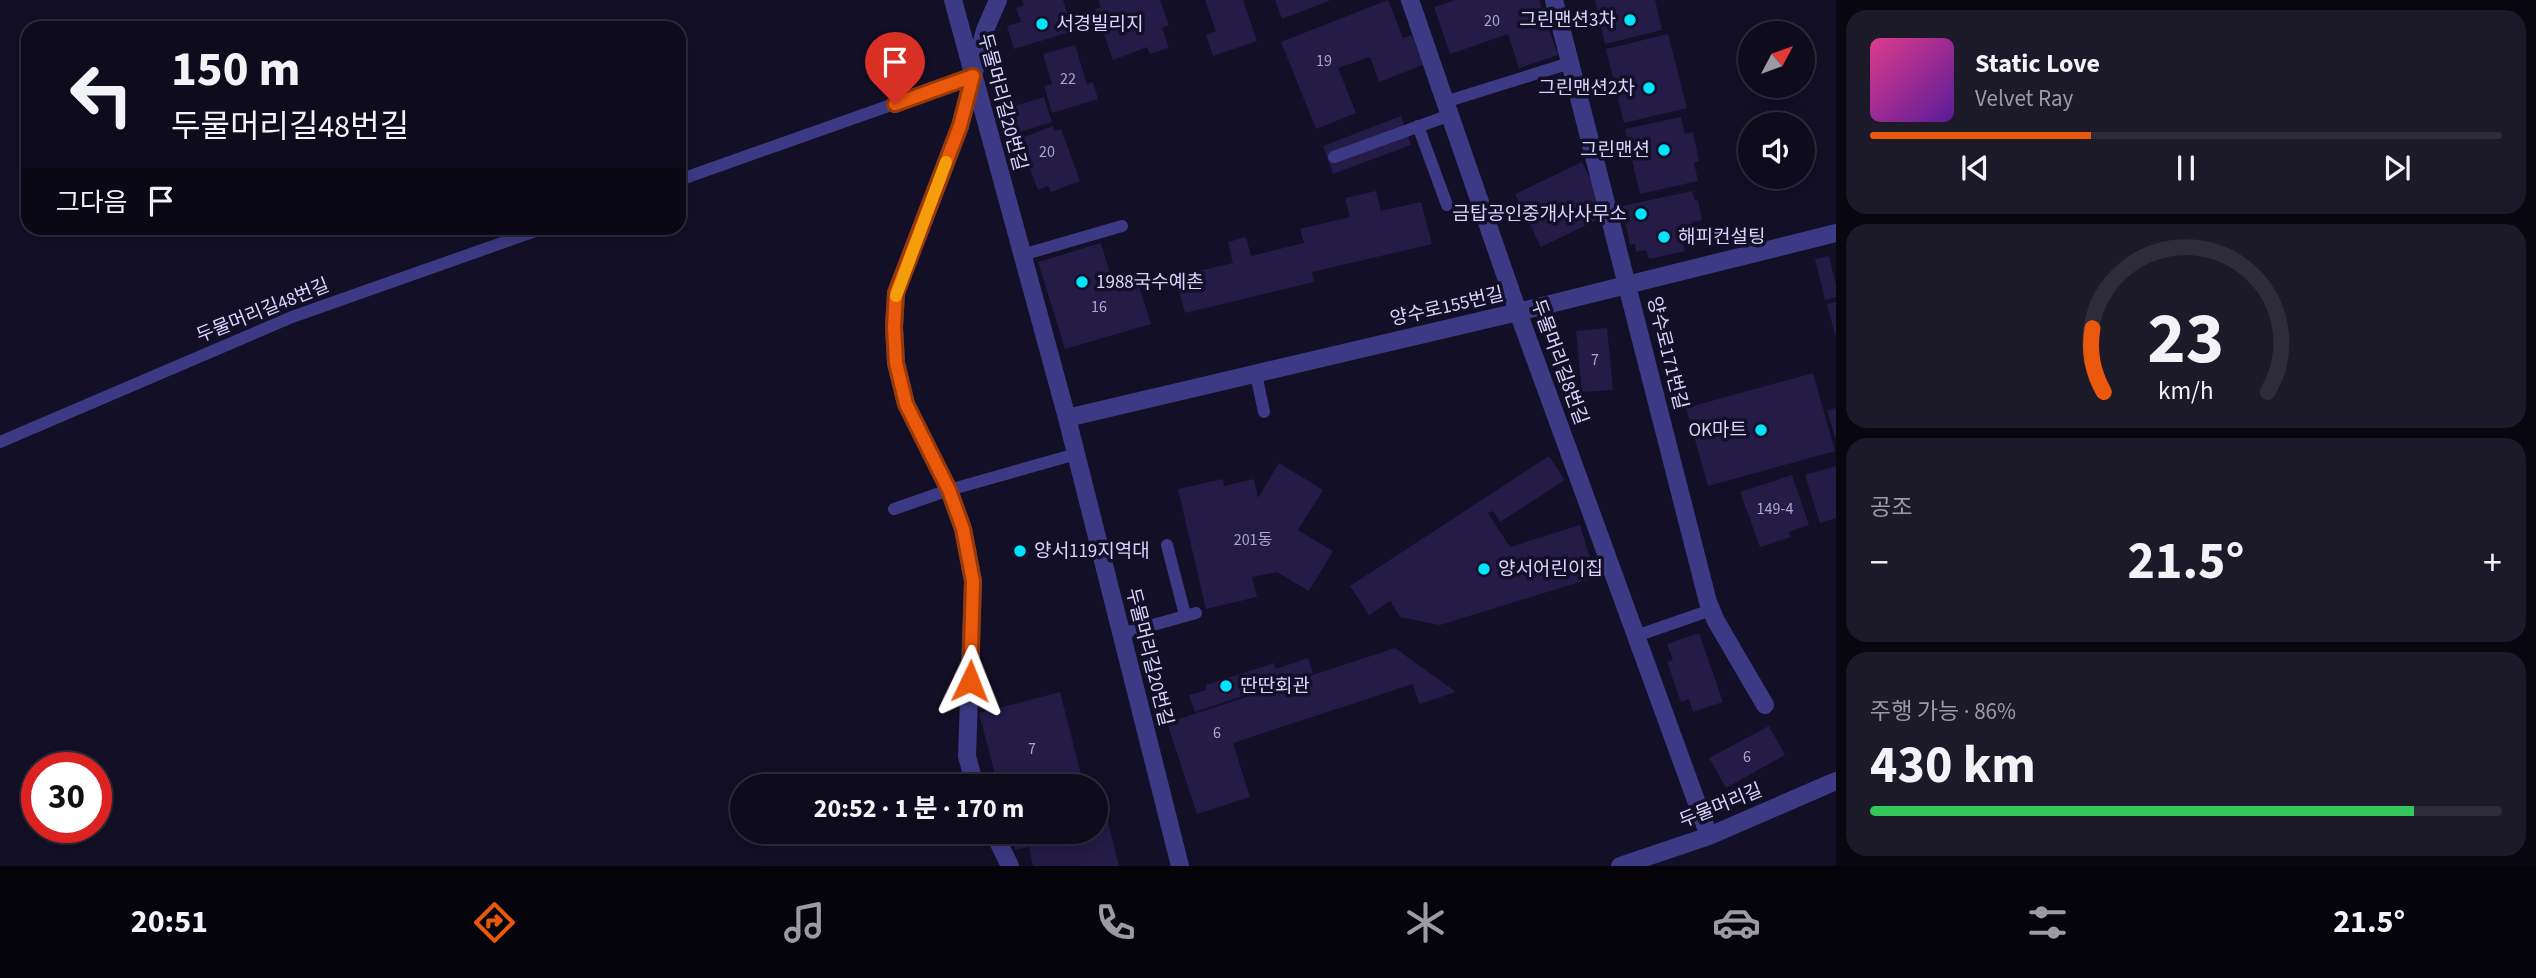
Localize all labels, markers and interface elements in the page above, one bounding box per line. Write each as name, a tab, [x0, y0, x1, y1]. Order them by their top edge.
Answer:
place label: 그린맨션3차	[1519, 7, 1616, 34]
house number: 20	[1484, 10, 1500, 32]
place label: 서경빌리지	[1056, 11, 1143, 38]
marker: 그린맨션3차	[1622, 12, 1638, 28]
marker: 서경빌리지	[1034, 16, 1050, 32]
north arrow	[1738, 21, 1815, 98]
map controls	[1738, 21, 1815, 189]
street label: 두물머리길20번길	[971, 30, 1033, 174]
pin	[865, 32, 925, 104]
text: 150 m	[171, 35, 300, 105]
icon: arrive	[876, 43, 914, 81]
text: Static Love	[1975, 45, 2100, 82]
icon: left	[56, 49, 147, 140]
house number: 19	[1316, 50, 1332, 72]
house number: 22	[1060, 68, 1076, 90]
place label: 그린맨션2차	[1538, 75, 1635, 102]
marker: 그린맨션2차	[1641, 80, 1657, 96]
text: Velvet Ray	[1975, 82, 2073, 115]
text: 두물머리길48번길	[171, 104, 409, 150]
button: sound	[1738, 112, 1815, 189]
place label: 그린맨션	[1580, 137, 1650, 164]
house number: 20	[1039, 141, 1055, 163]
marker: 그린맨션	[1656, 142, 1672, 158]
icon: previous	[1956, 149, 1994, 187]
icon: pause	[2167, 149, 2205, 187]
icon: next	[2378, 149, 2416, 187]
icon: arrive	[142, 182, 180, 220]
text: 그다음	[56, 184, 128, 221]
place label: 금탑공인중개사사무소	[1452, 201, 1627, 228]
marker: 금탑공인중개사사무소	[1633, 206, 1649, 222]
place label: 해피컨설팅	[1678, 224, 1765, 251]
marker: 해피컨설팅	[1656, 229, 1672, 245]
place label: 1988국수예촌	[1096, 269, 1204, 296]
street label: 두물머리길48번길	[192, 272, 334, 350]
marker: 1988국수예촌	[1074, 274, 1090, 290]
street label: 양수로155번길	[1388, 281, 1506, 333]
text: 23	[2148, 287, 2224, 391]
street label: 양수로171번길	[1640, 294, 1694, 412]
street label: 두물머리길8번길	[1524, 295, 1594, 429]
house number: 16	[1091, 296, 1107, 318]
house number: 7	[1591, 349, 1599, 371]
text: km/h	[2158, 373, 2214, 409]
place label: OK마트	[1688, 417, 1747, 444]
marker: OK마트	[1753, 422, 1769, 438]
text: 공조	[1870, 491, 1912, 524]
house number: 149-4	[1757, 498, 1793, 520]
text: 21.5°	[2128, 525, 2244, 599]
house number: 201동	[1234, 529, 1273, 551]
text: −	[1870, 536, 1889, 590]
text: +	[2483, 536, 2502, 590]
place label: 양서119지역대	[1034, 538, 1150, 565]
marker: 양서119지역대	[1012, 543, 1028, 559]
place label: 양서어린이집	[1498, 556, 1603, 583]
marker: 양서어린이집	[1476, 561, 1492, 577]
street label: 두물머리길20번길	[1119, 585, 1179, 729]
position arrow	[933, 644, 1007, 718]
place label: 딴딴회관	[1240, 673, 1310, 700]
marker: 딴딴회관	[1218, 678, 1234, 694]
text: 주행 가능 · 86%	[1870, 695, 2016, 728]
house number: 6	[1213, 722, 1221, 744]
text: 430 km	[1870, 729, 2036, 803]
house number: 7	[1028, 738, 1036, 760]
house number: 6	[1743, 746, 1751, 768]
speed limit sign: 30	[21, 752, 112, 843]
street label: 두물머리길	[1675, 777, 1767, 835]
text: 20:52 · 1 분 · 170 m	[814, 790, 1024, 827]
icon: directions	[470, 898, 519, 947]
icon: music	[780, 898, 829, 947]
icon: phone	[1091, 898, 1140, 947]
icon: climate	[1401, 898, 1450, 947]
icon: car	[1712, 898, 1761, 947]
icon: filters	[2023, 898, 2072, 947]
text: 20:51	[131, 899, 208, 945]
text: 21.5°	[2333, 899, 2405, 945]

